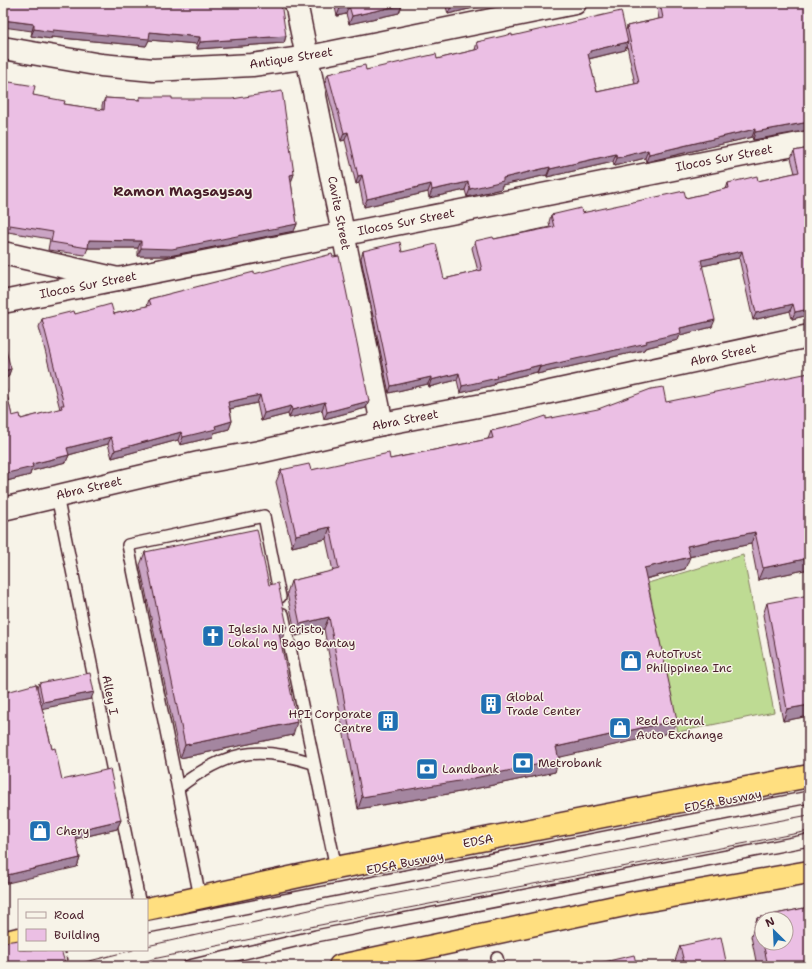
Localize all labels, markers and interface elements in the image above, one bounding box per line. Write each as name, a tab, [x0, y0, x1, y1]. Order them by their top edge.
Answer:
street label: Antique Street	[248, 44, 334, 72]
street label: Ilocos Sur Street	[674, 141, 774, 175]
street label: Cavite Street	[324, 175, 354, 251]
district label: Ramon Magsaysay	[113, 182, 253, 200]
street label: Ilocos Sur Street	[356, 205, 456, 239]
street label: Ilocos Sur Street	[38, 268, 138, 302]
street label: Abra Street	[688, 340, 758, 370]
street label: Abra Street	[370, 406, 440, 434]
street label: Abra Street	[54, 473, 124, 503]
place label: Iglesia Ni Cristo, Lokal ng Bago Bantay	[228, 621, 356, 651]
church icon: Iglesia Ni Cristo, Lokal ng Bago Bantay	[200, 623, 226, 649]
place label: AutoTrust Philippinea Inc	[646, 646, 732, 676]
shop icon: AutoTrust Philippinea Inc	[618, 648, 644, 674]
street label: Alley I	[98, 674, 122, 717]
place label: Global Trade Center	[506, 689, 581, 719]
building icon: Global Trade Center	[478, 691, 504, 717]
place label: HPI Corporate Centre	[288, 706, 372, 736]
building icon: HPI Corporate Centre	[375, 708, 401, 734]
place label: Red Central Auto Exchange	[636, 713, 723, 743]
shop icon: Red Central Auto Exchange	[607, 715, 633, 741]
bank icon: Metrobank	[510, 750, 536, 776]
place label: Metrobank	[538, 755, 602, 771]
bank icon: Landbank	[414, 756, 440, 782]
place label: Landbank	[442, 761, 500, 777]
street label: EDSA Busway	[683, 786, 763, 816]
shop icon: Chery	[27, 818, 53, 844]
place label: Chery	[56, 823, 89, 839]
street label: EDSA	[461, 830, 495, 852]
street label: EDSA Busway	[365, 848, 445, 878]
legend	[18, 899, 148, 951]
text: Road	[54, 907, 85, 923]
north arrow	[754, 911, 794, 951]
text: N	[763, 914, 777, 931]
text: Building	[54, 927, 100, 943]

